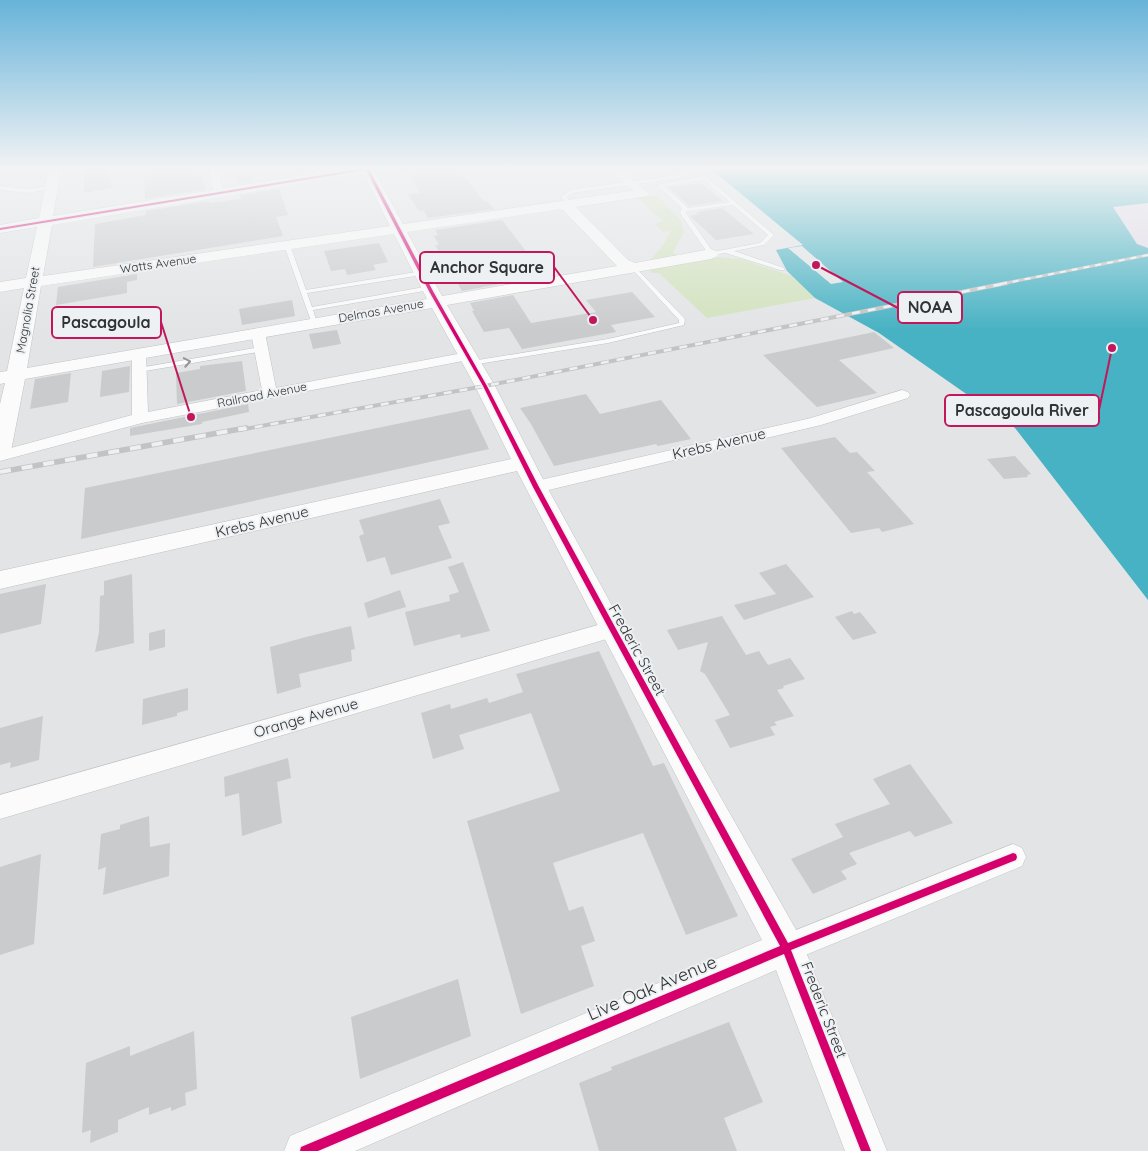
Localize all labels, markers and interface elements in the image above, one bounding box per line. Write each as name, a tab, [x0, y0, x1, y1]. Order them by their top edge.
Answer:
street label: Watts Avenue	[119, 251, 197, 276]
callout: Anchor Square	[420, 252, 554, 283]
text: Anchor Square	[430, 257, 544, 277]
street label: Magnolia Street	[13, 266, 42, 354]
callout: NOAA	[898, 292, 962, 323]
street label: Delmas Avenue	[337, 296, 425, 325]
text: NOAA	[908, 297, 953, 317]
callout: Pascagoula	[52, 307, 161, 338]
text: Pascagoula	[61, 312, 151, 332]
one-way arrow	[183, 357, 192, 367]
street label: Railroad Avenue	[216, 378, 308, 411]
callout: Pascagoula River	[945, 395, 1099, 426]
text: Pascagoula River	[955, 400, 1089, 420]
street label: Krebs Avenue	[670, 424, 768, 464]
street label: Krebs Avenue	[213, 502, 311, 542]
street label: Frederic Street	[604, 601, 670, 699]
street label: Orange Avenue	[251, 694, 360, 742]
street label: Live Oak Avenue	[583, 950, 720, 1025]
street label: Frederic Street	[797, 959, 852, 1061]

